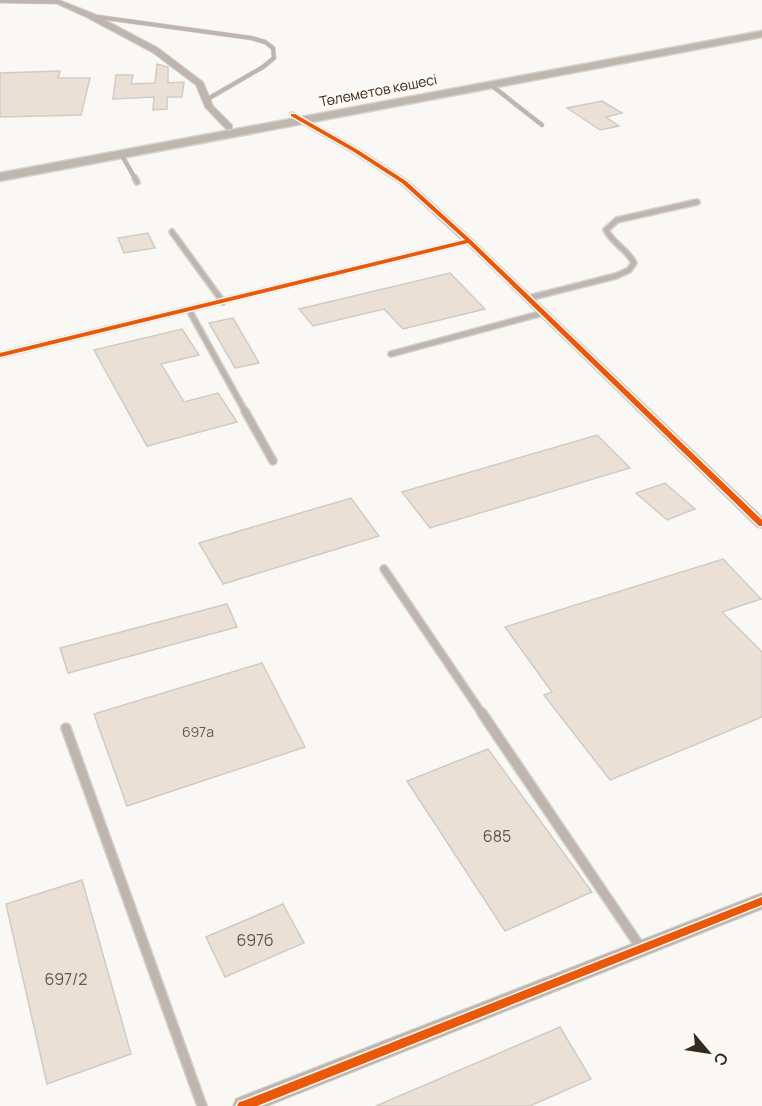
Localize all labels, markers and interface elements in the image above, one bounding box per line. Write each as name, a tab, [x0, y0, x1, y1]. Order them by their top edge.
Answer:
street label: Төлеметов көшесі	[318, 69, 438, 111]
house number: 697а	[182, 722, 214, 741]
house number: 685	[483, 825, 511, 847]
house number: 697б	[237, 929, 273, 951]
house number: 697/2	[45, 968, 87, 990]
north arrow	[678, 1022, 738, 1082]
text: С	[709, 1049, 734, 1070]

